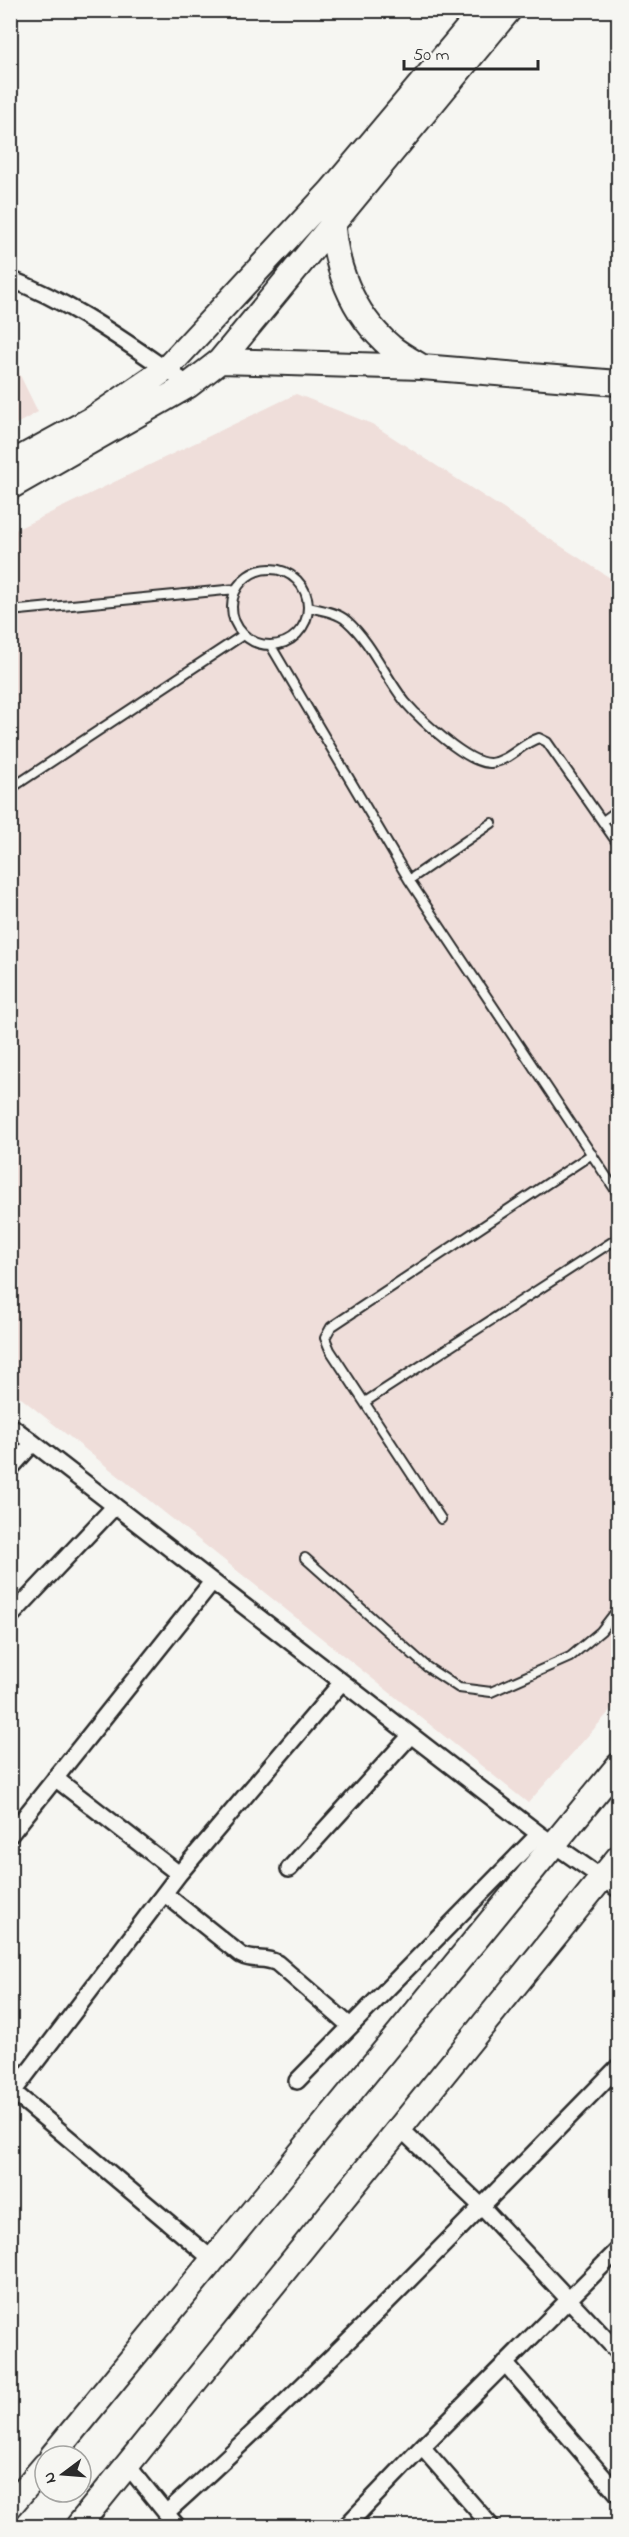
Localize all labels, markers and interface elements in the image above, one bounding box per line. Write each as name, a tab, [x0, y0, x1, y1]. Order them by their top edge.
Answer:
scale bar	[404, 33, 538, 71]
text: 50 m	[413, 43, 450, 69]
north arrow	[33, 2444, 93, 2504]
text: N	[37, 2469, 64, 2486]

